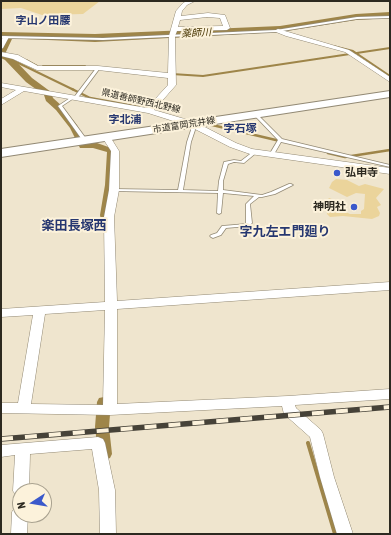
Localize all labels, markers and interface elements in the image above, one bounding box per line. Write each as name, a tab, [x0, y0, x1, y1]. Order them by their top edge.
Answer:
district label: 字山ノ田腰	[16, 14, 70, 28]
water label: 薬師川	[181, 26, 211, 40]
street label: 県道善師野西北野線	[100, 87, 182, 115]
district label: 字北浦	[109, 113, 141, 127]
street label: 市道富岡荒井線	[152, 115, 216, 135]
district label: 字石塚	[224, 122, 256, 136]
place label: 弘申寺	[345, 166, 378, 180]
marker: 弘申寺	[332, 168, 342, 178]
place label: 神明社	[313, 200, 346, 214]
marker: 神明社	[349, 202, 359, 212]
district label: 楽田長塚西	[42, 218, 106, 234]
district label: 字九左エ門廻り	[240, 224, 330, 240]
north arrow	[12, 483, 52, 523]
text: N	[15, 501, 28, 510]

